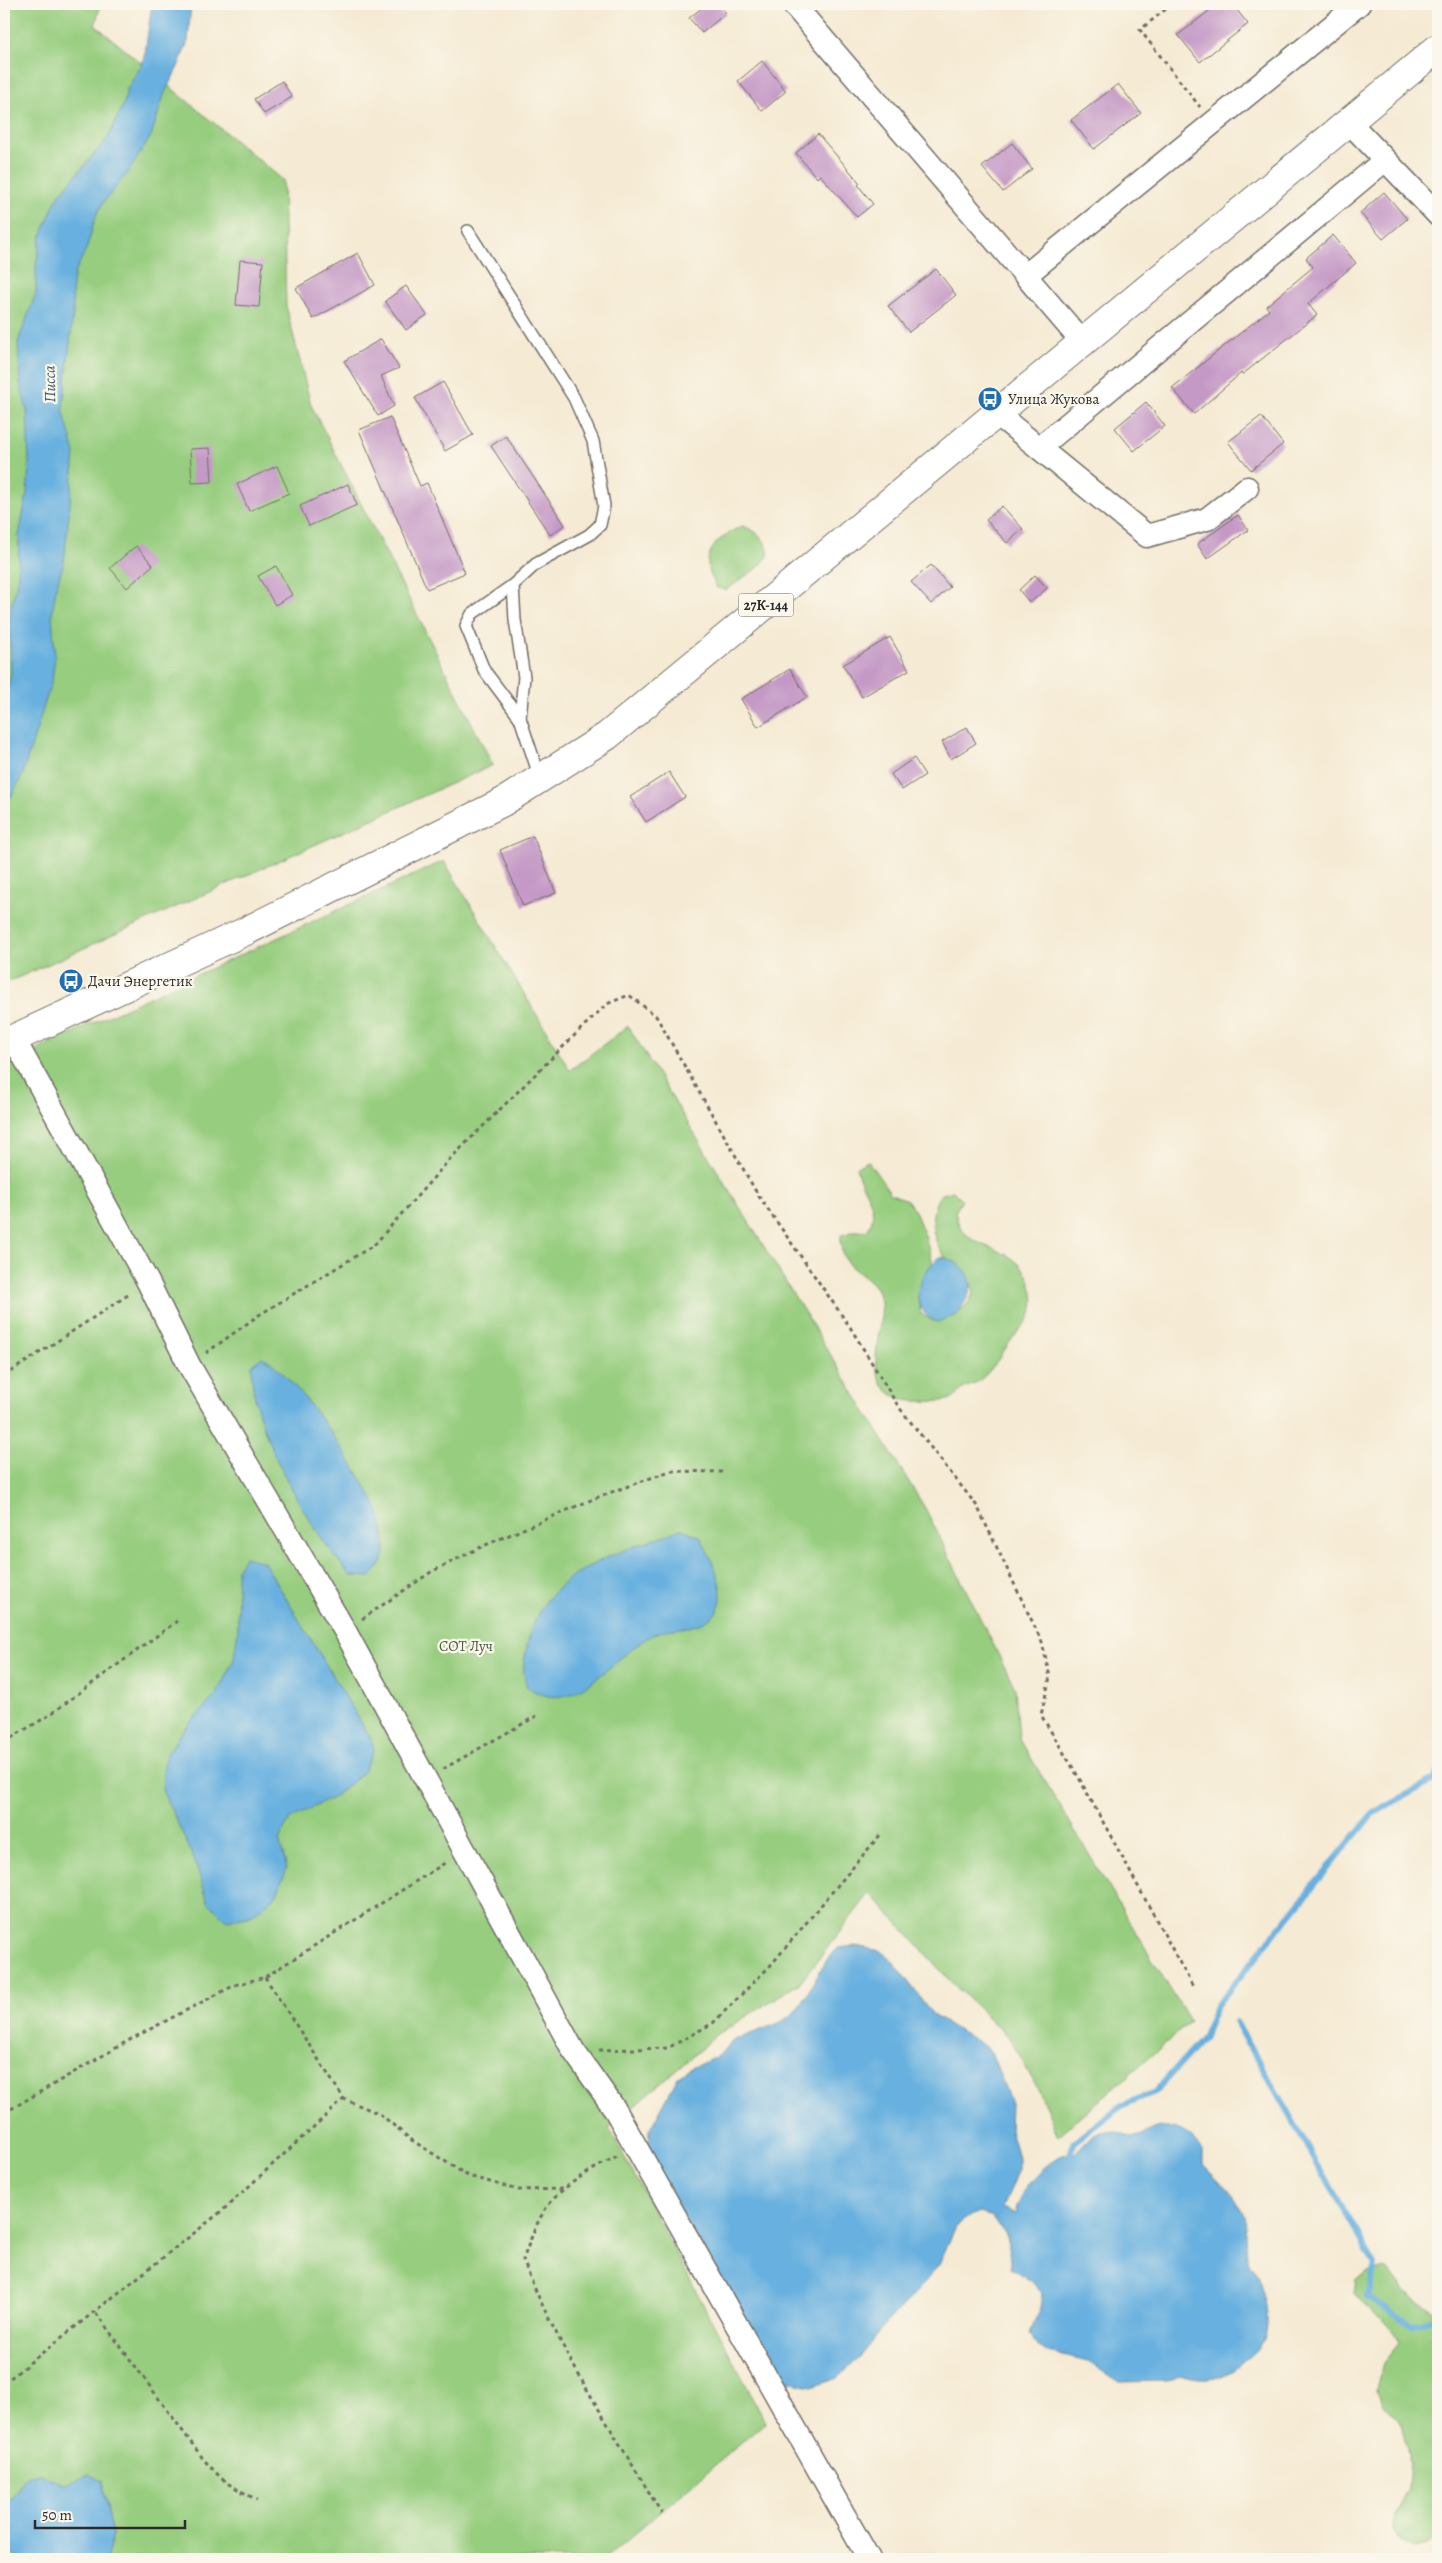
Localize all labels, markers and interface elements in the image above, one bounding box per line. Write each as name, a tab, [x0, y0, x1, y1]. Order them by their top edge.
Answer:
water label: Писса	[39, 365, 61, 403]
bus stop icon: Улица Жукова	[977, 386, 1003, 412]
place label: Улица Жукова	[1008, 389, 1099, 409]
road number: 27К-144	[738, 594, 794, 616]
bus stop icon: Дачи Энергетик	[58, 968, 84, 994]
place label: Дачи Энергетик	[88, 971, 193, 991]
park label: СОТ Луч	[439, 1636, 493, 1656]
scale bar	[35, 2498, 185, 2530]
text: 50 m	[42, 2505, 72, 2525]

